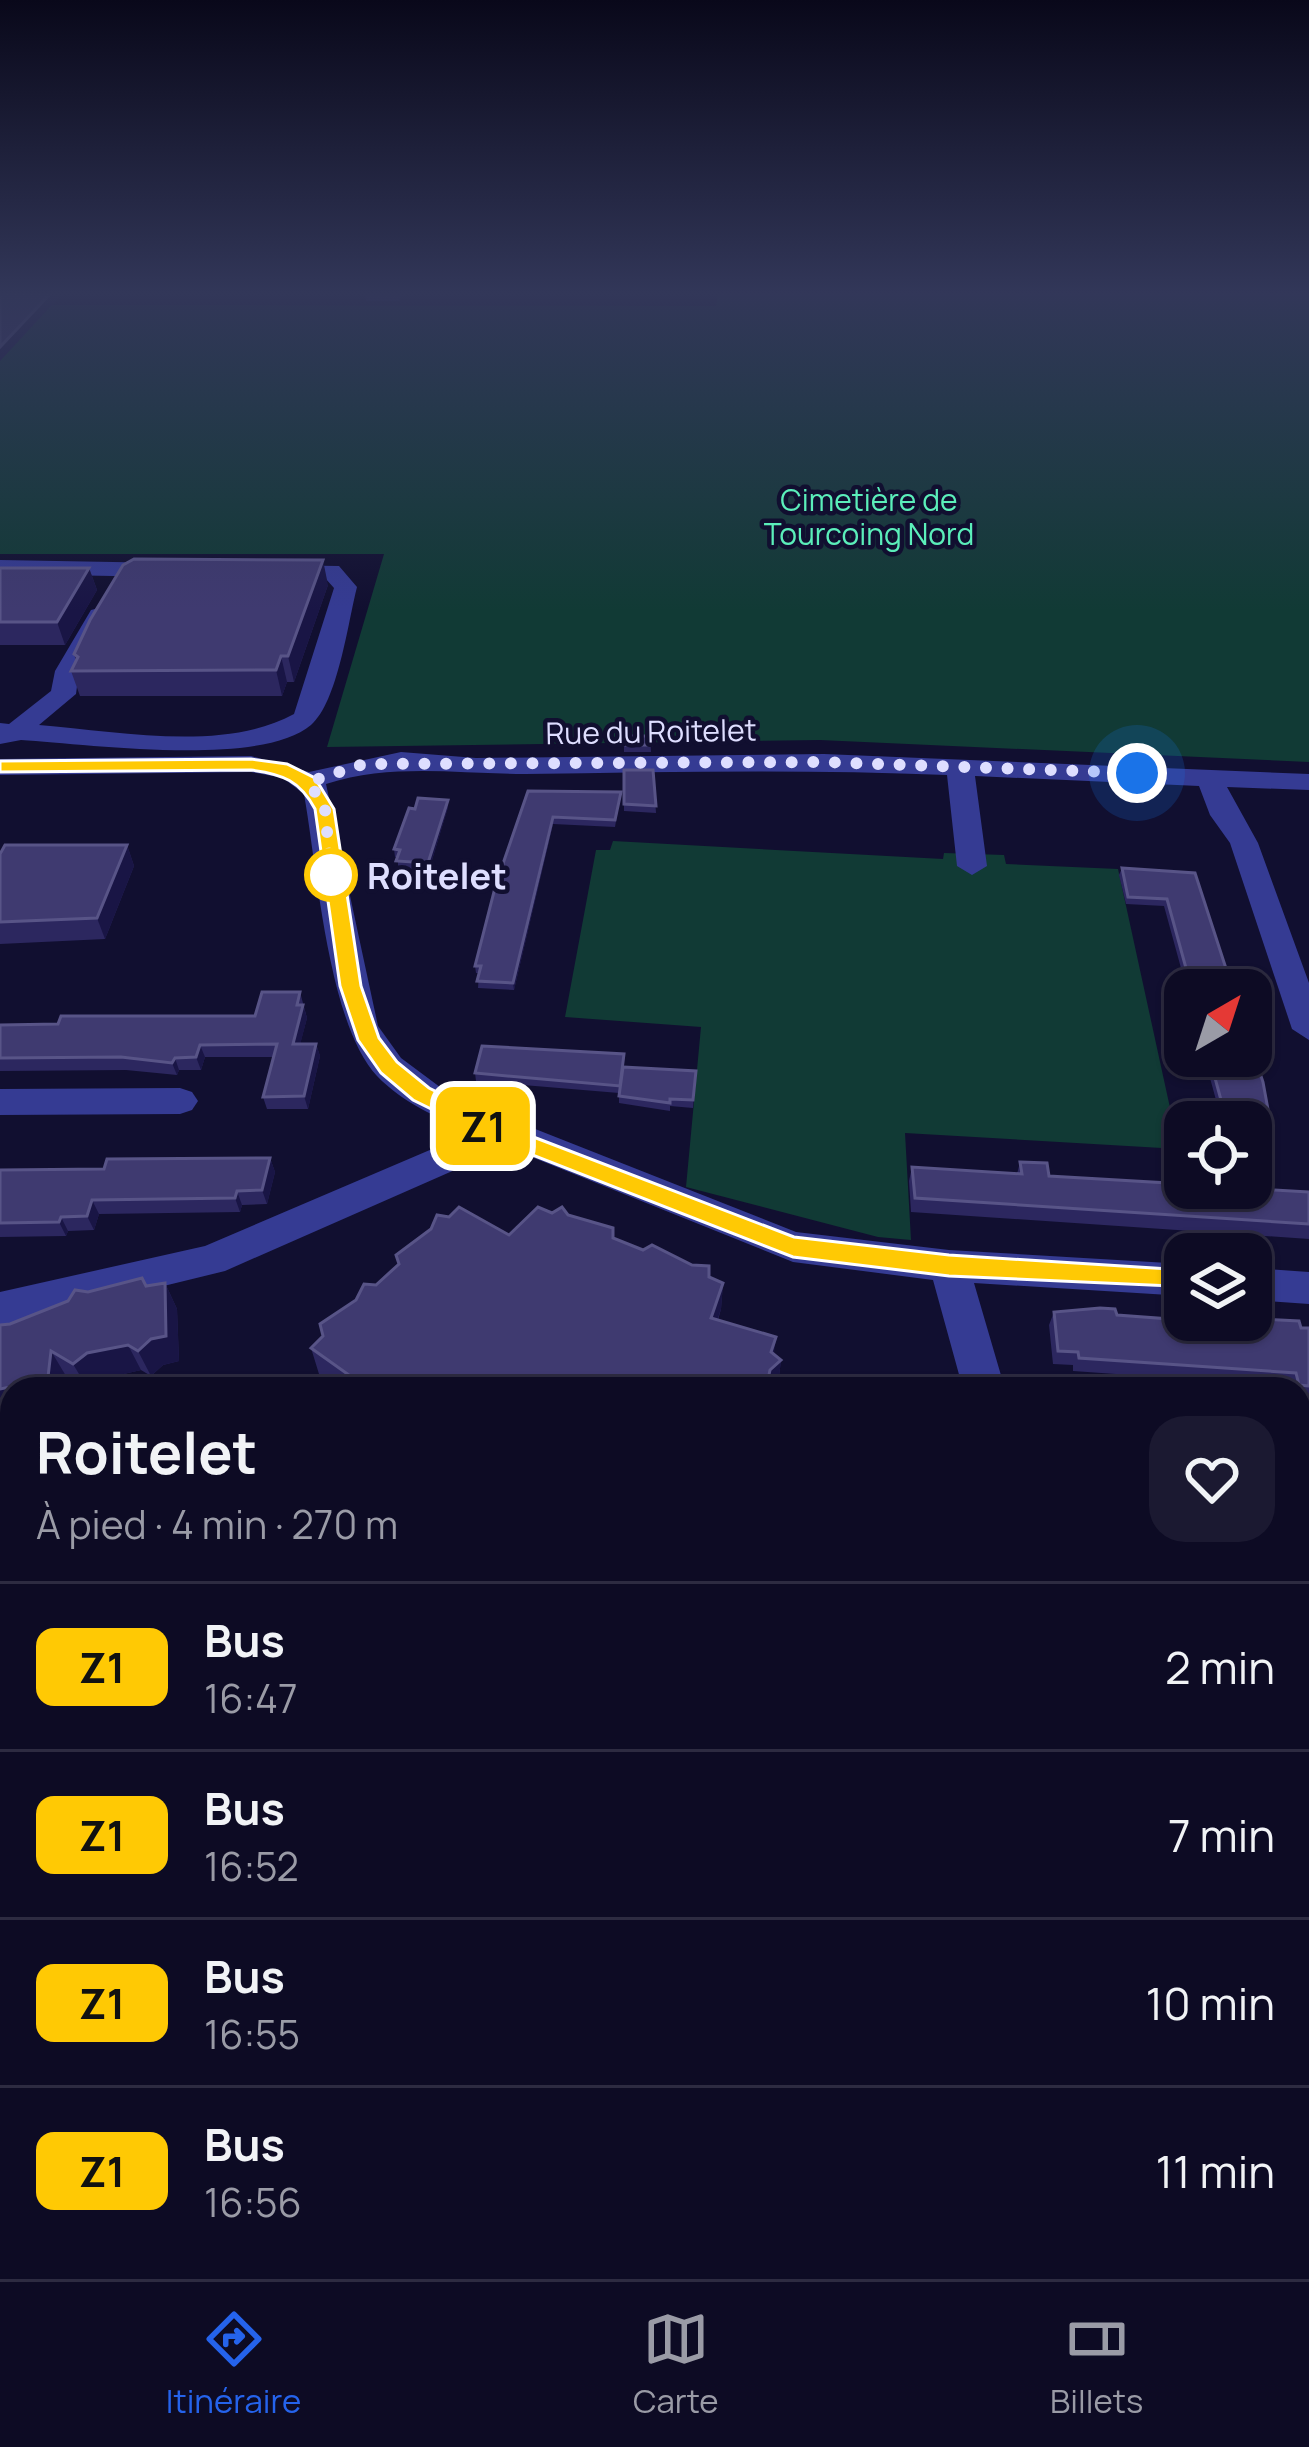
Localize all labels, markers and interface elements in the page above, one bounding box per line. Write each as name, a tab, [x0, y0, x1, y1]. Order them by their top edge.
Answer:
park label: Cimetière de Tourcoing Nord	[764, 479, 974, 554]
street label: Rue du Roitelet	[545, 709, 757, 753]
your location	[1107, 743, 1167, 803]
marker: Roitelet	[306, 850, 356, 900]
place label: Roitelet	[367, 851, 507, 900]
north arrow	[1164, 969, 1272, 1077]
map controls	[1164, 969, 1272, 1341]
line badge: Z1	[429, 1087, 537, 1165]
text: Z1	[460, 1097, 506, 1155]
button: locate	[1164, 1101, 1272, 1209]
button: layers	[1164, 1233, 1272, 1341]
text: Roitelet	[36, 1413, 257, 1491]
button: heart	[1149, 1416, 1275, 1542]
text: À pied · 4 min · 270 m	[36, 1497, 398, 1551]
text: Bus	[204, 1609, 285, 1671]
text: 2 min	[1165, 1636, 1275, 1698]
text: Z1	[79, 1638, 125, 1696]
text: 16:47	[204, 1671, 298, 1725]
text: Bus	[204, 1777, 285, 1839]
text: 7 min	[1168, 1804, 1275, 1866]
text: Z1	[79, 1806, 125, 1864]
text: 16:52	[204, 1839, 299, 1893]
text: Bus	[204, 1945, 285, 2007]
text: 10 min	[1146, 1972, 1275, 2034]
text: Z1	[79, 1974, 125, 2032]
text: 16:55	[204, 2007, 300, 2061]
text: Bus	[204, 2113, 285, 2175]
text: 11 min	[1156, 2140, 1275, 2202]
text: Z1	[79, 2142, 125, 2200]
text: 16:56	[204, 2175, 302, 2229]
tab: Itinéraire	[166, 2306, 301, 2423]
tab: Carte	[633, 2306, 719, 2423]
tab: Billets	[1050, 2306, 1143, 2423]

